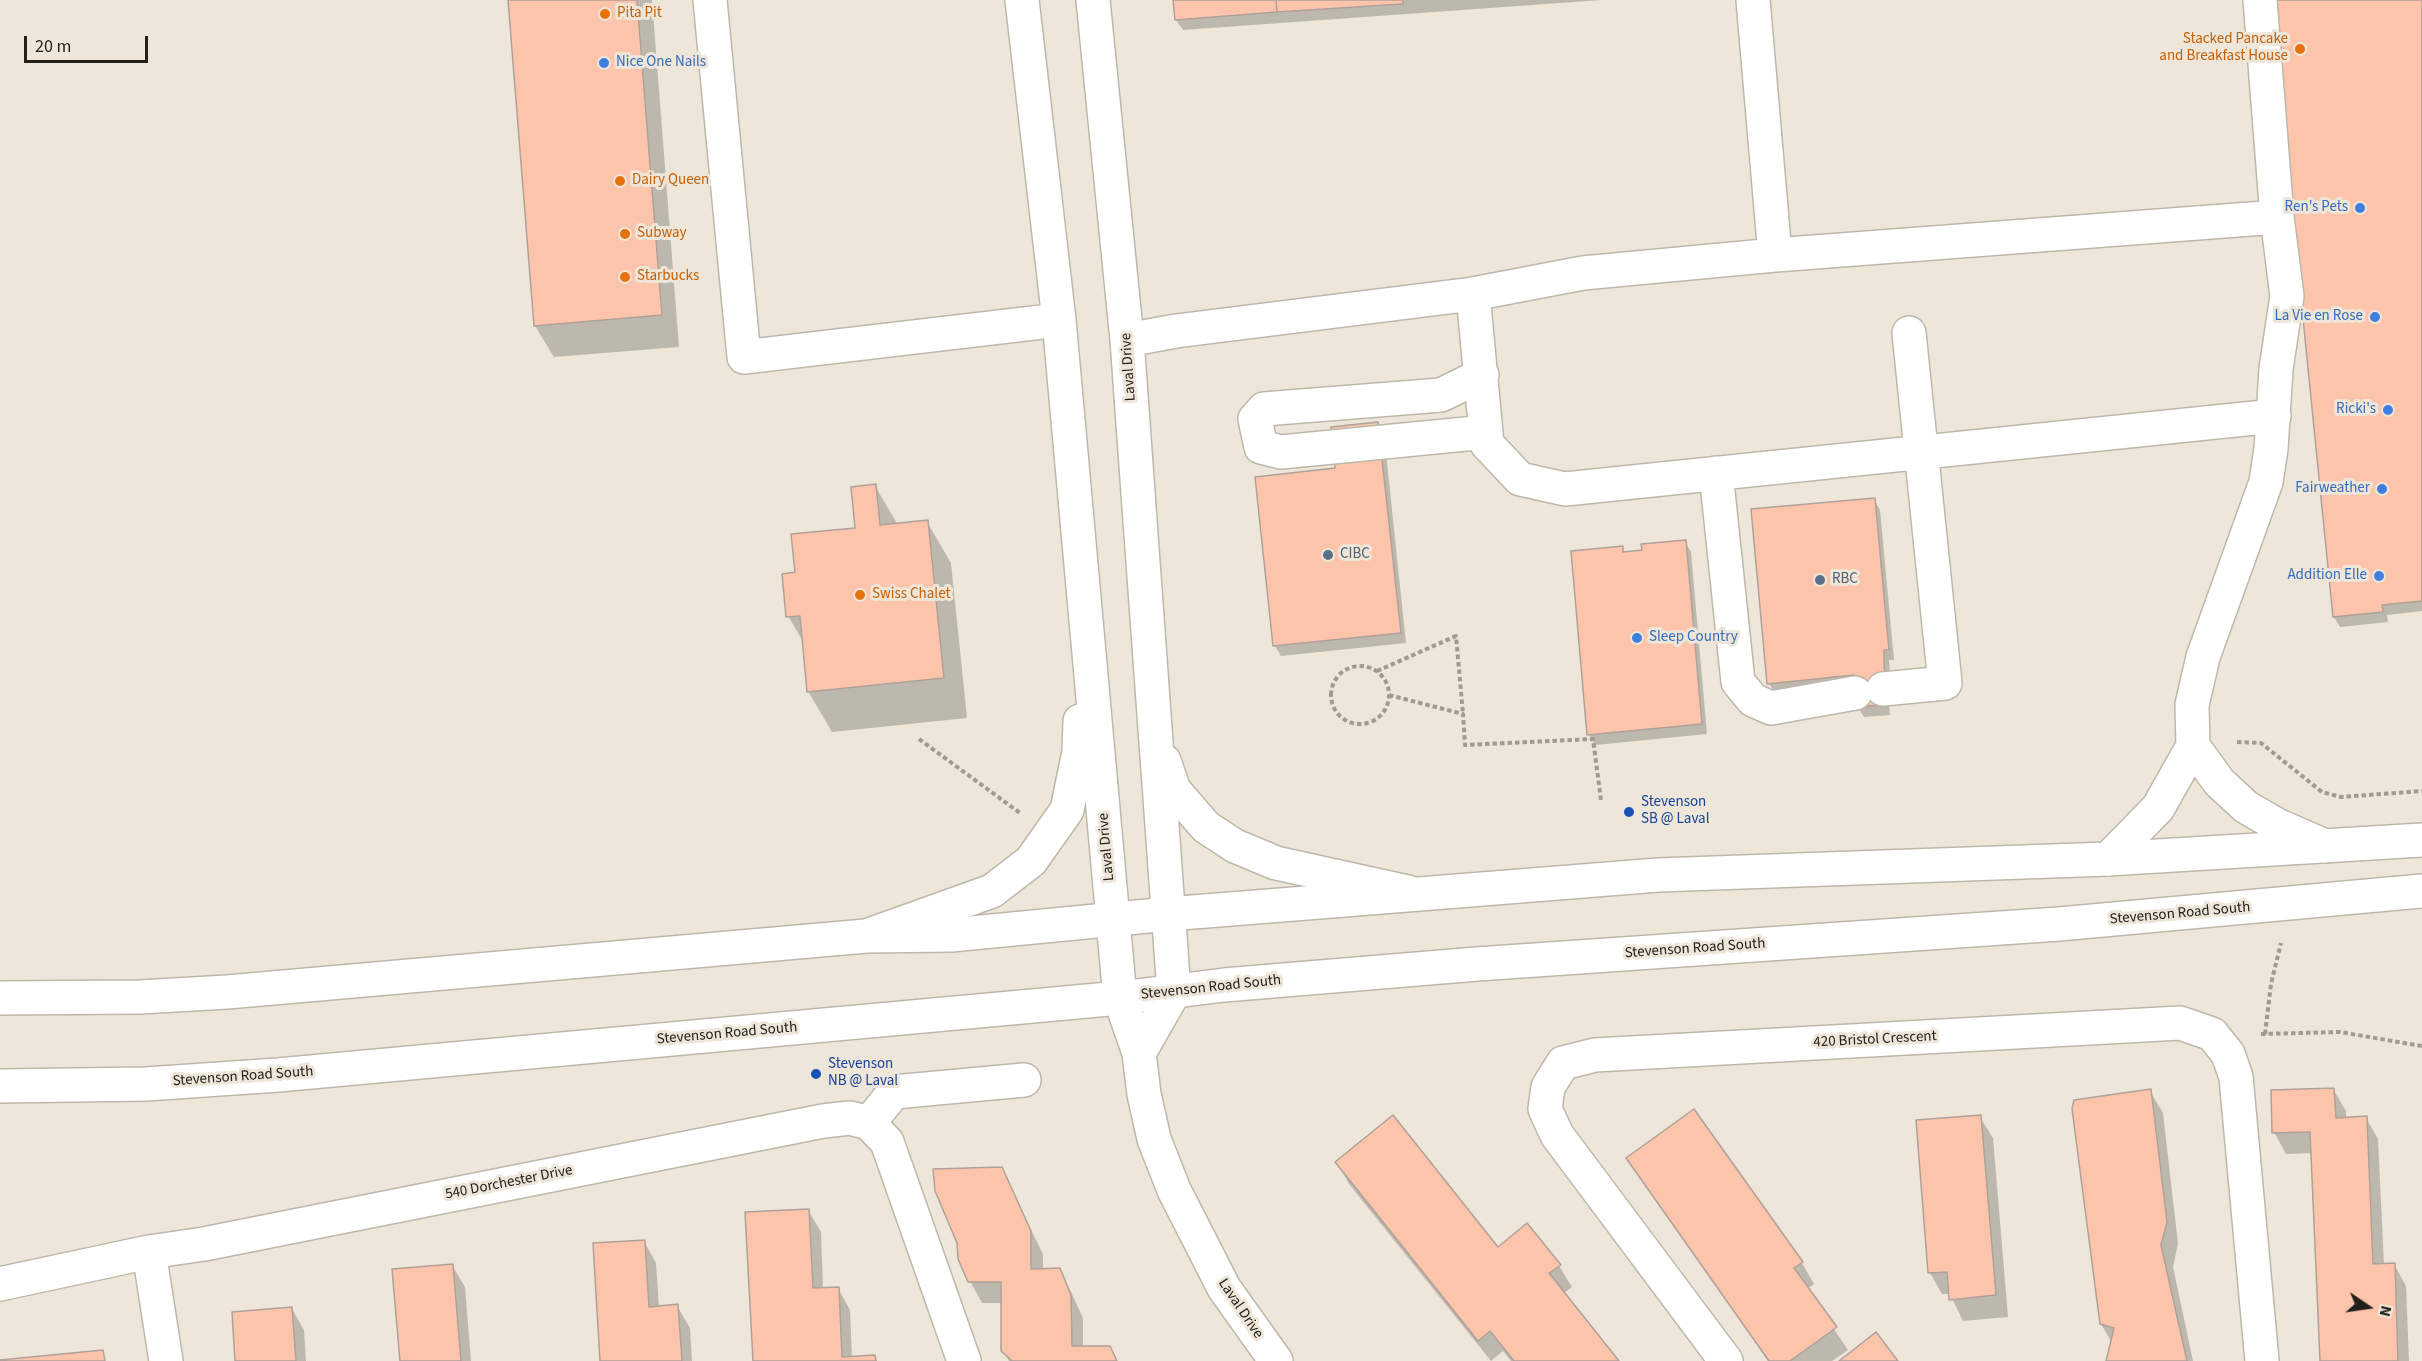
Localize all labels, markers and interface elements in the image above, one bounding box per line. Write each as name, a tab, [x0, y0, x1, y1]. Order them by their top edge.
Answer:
place label: Pita Pit	[617, 5, 662, 23]
marker: Pita Pit	[598, 7, 612, 21]
scale bar	[27, 24, 152, 62]
place label: Stacked Pancake and Breakfast House	[2159, 31, 2288, 66]
text: 20 m	[35, 34, 71, 59]
marker: Stacked Pancake and Breakfast House	[2293, 42, 2307, 56]
place label: Nice One Nails	[616, 54, 706, 72]
marker: Nice One Nails	[597, 56, 611, 70]
place label: Dairy Queen	[632, 172, 709, 190]
marker: Dairy Queen	[613, 174, 627, 188]
place label: Ren's Pets	[2285, 199, 2348, 217]
marker: Ren's Pets	[2353, 201, 2367, 215]
place label: Subway	[637, 225, 687, 243]
marker: Subway	[618, 227, 632, 241]
place label: Starbucks	[637, 268, 699, 286]
marker: Starbucks	[618, 270, 632, 284]
place label: La Vie en Rose	[2274, 308, 2363, 326]
marker: La Vie en Rose	[2368, 310, 2382, 324]
street label: Laval Drive	[1118, 332, 1140, 402]
place label: Ricki's	[2336, 401, 2376, 419]
marker: Ricki's	[2381, 403, 2395, 417]
place label: Fairweather	[2295, 480, 2370, 498]
marker: Fairweather	[2375, 482, 2389, 496]
place label: CIBC	[1340, 546, 1370, 564]
marker: CIBC	[1321, 548, 1335, 562]
place label: Addition Elle	[2287, 567, 2367, 585]
marker: Addition Elle	[2372, 569, 2386, 583]
place label: RBC	[1832, 571, 1858, 589]
marker: RBC	[1813, 573, 1827, 587]
place label: Swiss Chalet	[872, 586, 951, 604]
marker: Swiss Chalet	[853, 588, 867, 602]
place label: Sleep Country	[1649, 629, 1738, 647]
marker: Sleep Country	[1630, 631, 1644, 645]
place label: Stevenson SB @ Laval	[1641, 794, 1709, 829]
marker: Stevenson SB @ Laval	[1622, 805, 1636, 819]
street label: Laval Drive	[1095, 812, 1119, 882]
street label: Stevenson Road South	[2109, 899, 2251, 929]
street label: Stevenson Road South	[1624, 935, 1766, 963]
street label: Stevenson Road South	[1140, 972, 1282, 1004]
street label: Stevenson Road South	[656, 1019, 798, 1049]
street label: 420 Bristol Crescent	[1813, 1028, 1937, 1052]
place label: Stevenson NB @ Laval	[828, 1056, 898, 1091]
street label: Stevenson Road South	[172, 1063, 314, 1091]
marker: Stevenson NB @ Laval	[809, 1067, 823, 1081]
street label: 540 Dorchester Drive	[444, 1162, 574, 1204]
street label: Laval Drive	[1213, 1276, 1267, 1342]
north arrow	[2338, 1277, 2398, 1337]
text: N	[2374, 1303, 2397, 1319]

